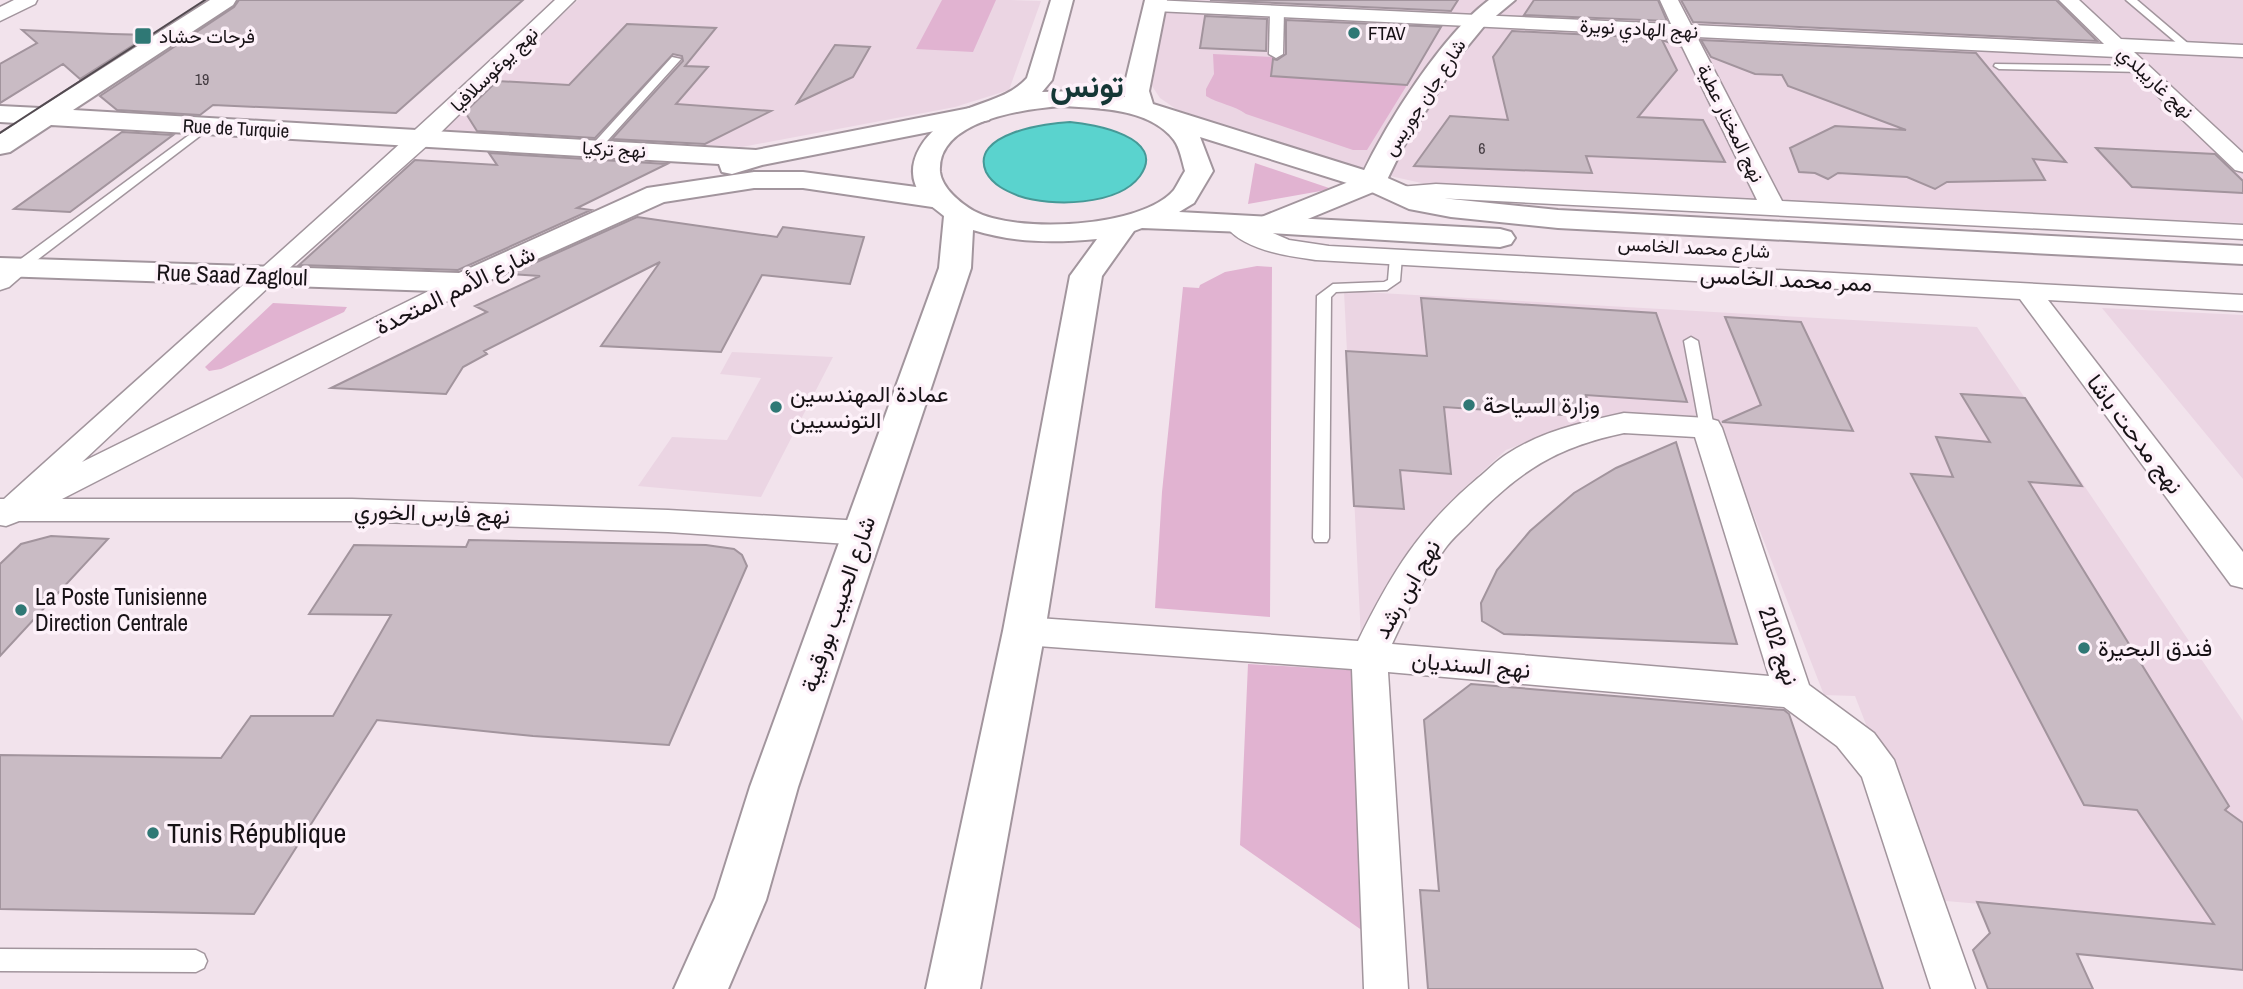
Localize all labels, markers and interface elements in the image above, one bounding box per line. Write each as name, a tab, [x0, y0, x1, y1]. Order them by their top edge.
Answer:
street label: نهج الهادي نويرة	[1579, 12, 1699, 47]
street label: نهج يوغوسلافيا	[444, 20, 544, 118]
place label: FTAV	[1368, 20, 1406, 46]
place label: فرحات حشاد	[159, 23, 255, 49]
marker: FTAV	[1346, 25, 1362, 41]
marker: فرحات حشاد	[133, 26, 153, 46]
street label: شارع جان جوريس	[1376, 33, 1472, 161]
street label: نهج غاريبلدي	[2110, 40, 2200, 126]
street label: نهج المختار عطية	[1690, 60, 1771, 187]
district label: تونس	[1050, 64, 1124, 107]
house number: 19	[195, 68, 209, 90]
street label: Rue de Turquie	[182, 112, 290, 144]
street label: نهج تركيا	[581, 134, 647, 165]
house number: 6	[1478, 137, 1486, 159]
street label: شارع محمد الخامس	[1617, 230, 1771, 264]
street label: شارع الأمم المتحدة	[370, 237, 540, 343]
street label: Rue Saad Zagloul	[156, 256, 308, 293]
street label: ممر محمد الخامس	[1699, 259, 1873, 298]
street label: نهج مدحت باشا	[2079, 367, 2191, 501]
place label: عمادة المهندسين التونسيين	[790, 378, 949, 435]
place label: وزارة السياحة	[1483, 389, 1600, 420]
marker: وزارة السياحة	[1461, 397, 1477, 413]
marker: عمادة المهندسين التونسيين	[768, 399, 784, 415]
street label: نهج فارس الخوري	[353, 494, 511, 535]
street label: شارع الحبيب بورقيبة	[793, 512, 883, 696]
street label: نهج ابن رشد	[1366, 534, 1448, 644]
place label: La Poste Tunisienne Direction Centrale	[35, 581, 207, 638]
marker: La Poste Tunisienne Direction Centrale	[13, 602, 29, 618]
street label: نهج 2102	[1751, 602, 1807, 690]
place label: فندق البحيرة	[2098, 632, 2212, 663]
marker: فندق البحيرة	[2076, 640, 2092, 656]
street label: نهج السنديان	[1410, 644, 1532, 686]
place label: Tunis République	[167, 814, 346, 852]
marker: Tunis République	[145, 825, 161, 841]

